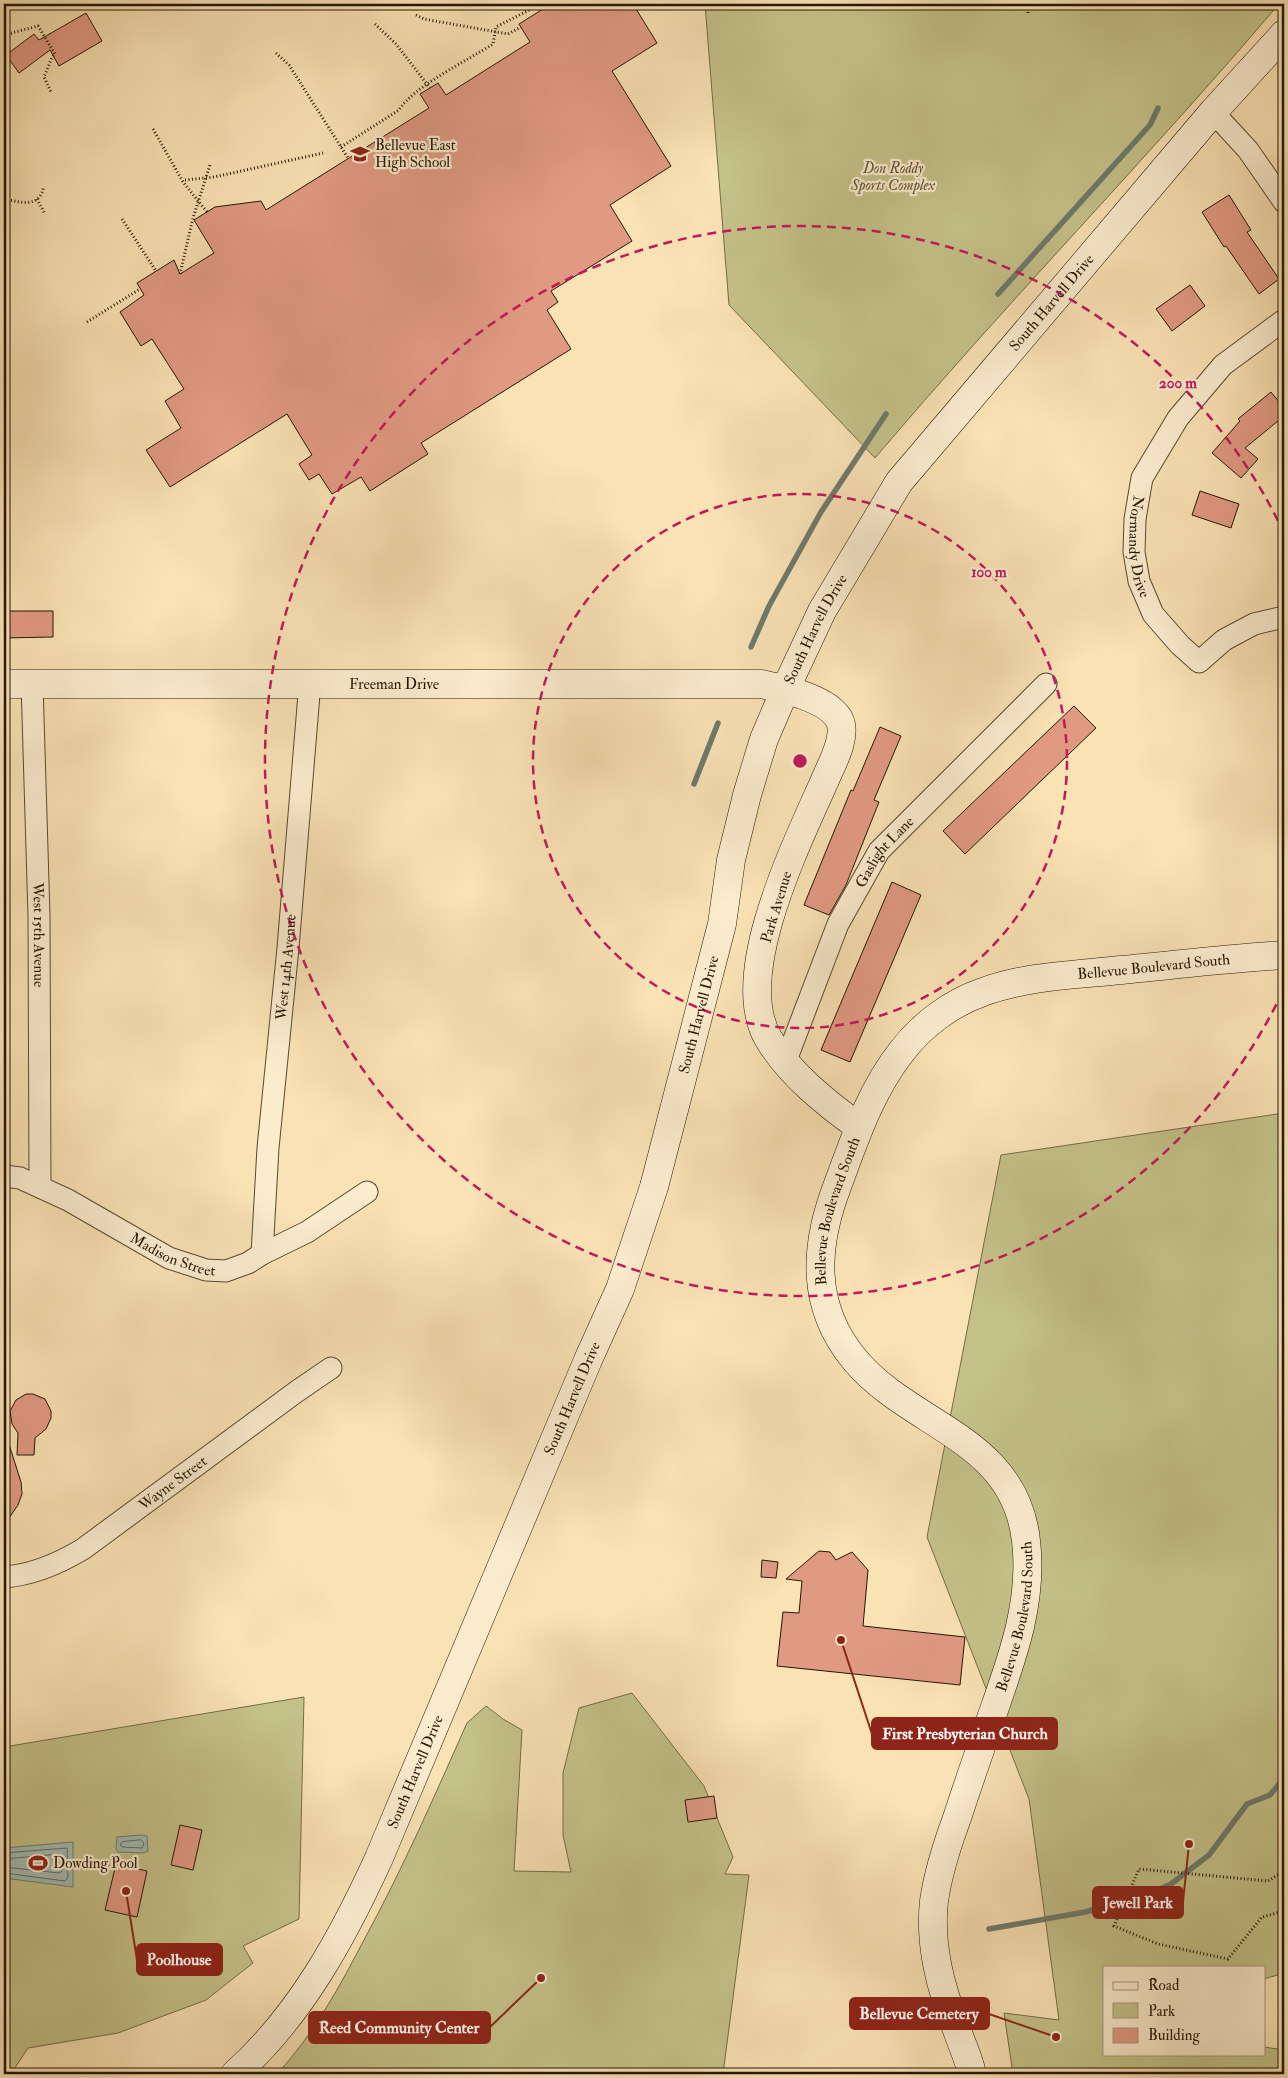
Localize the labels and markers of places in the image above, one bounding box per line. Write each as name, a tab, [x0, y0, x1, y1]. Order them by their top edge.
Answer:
place label: Bellevue East High School	[375, 136, 456, 172]
school or university icon: Bellevue East High School	[349, 143, 371, 165]
centre of rings	[791, 752, 809, 770]
callout: First Presbyterian Church	[872, 1718, 1057, 1749]
sports icon: Dowding Pool	[27, 1852, 49, 1874]
place label: Dowding Pool	[53, 1854, 138, 1873]
callout: Jewell Park	[1093, 1887, 1183, 1918]
callout: Poolhouse	[137, 1944, 222, 1975]
callout: Bellevue Cemetery	[850, 1998, 989, 2029]
callout: Reed Community Center	[309, 2012, 490, 2043]

